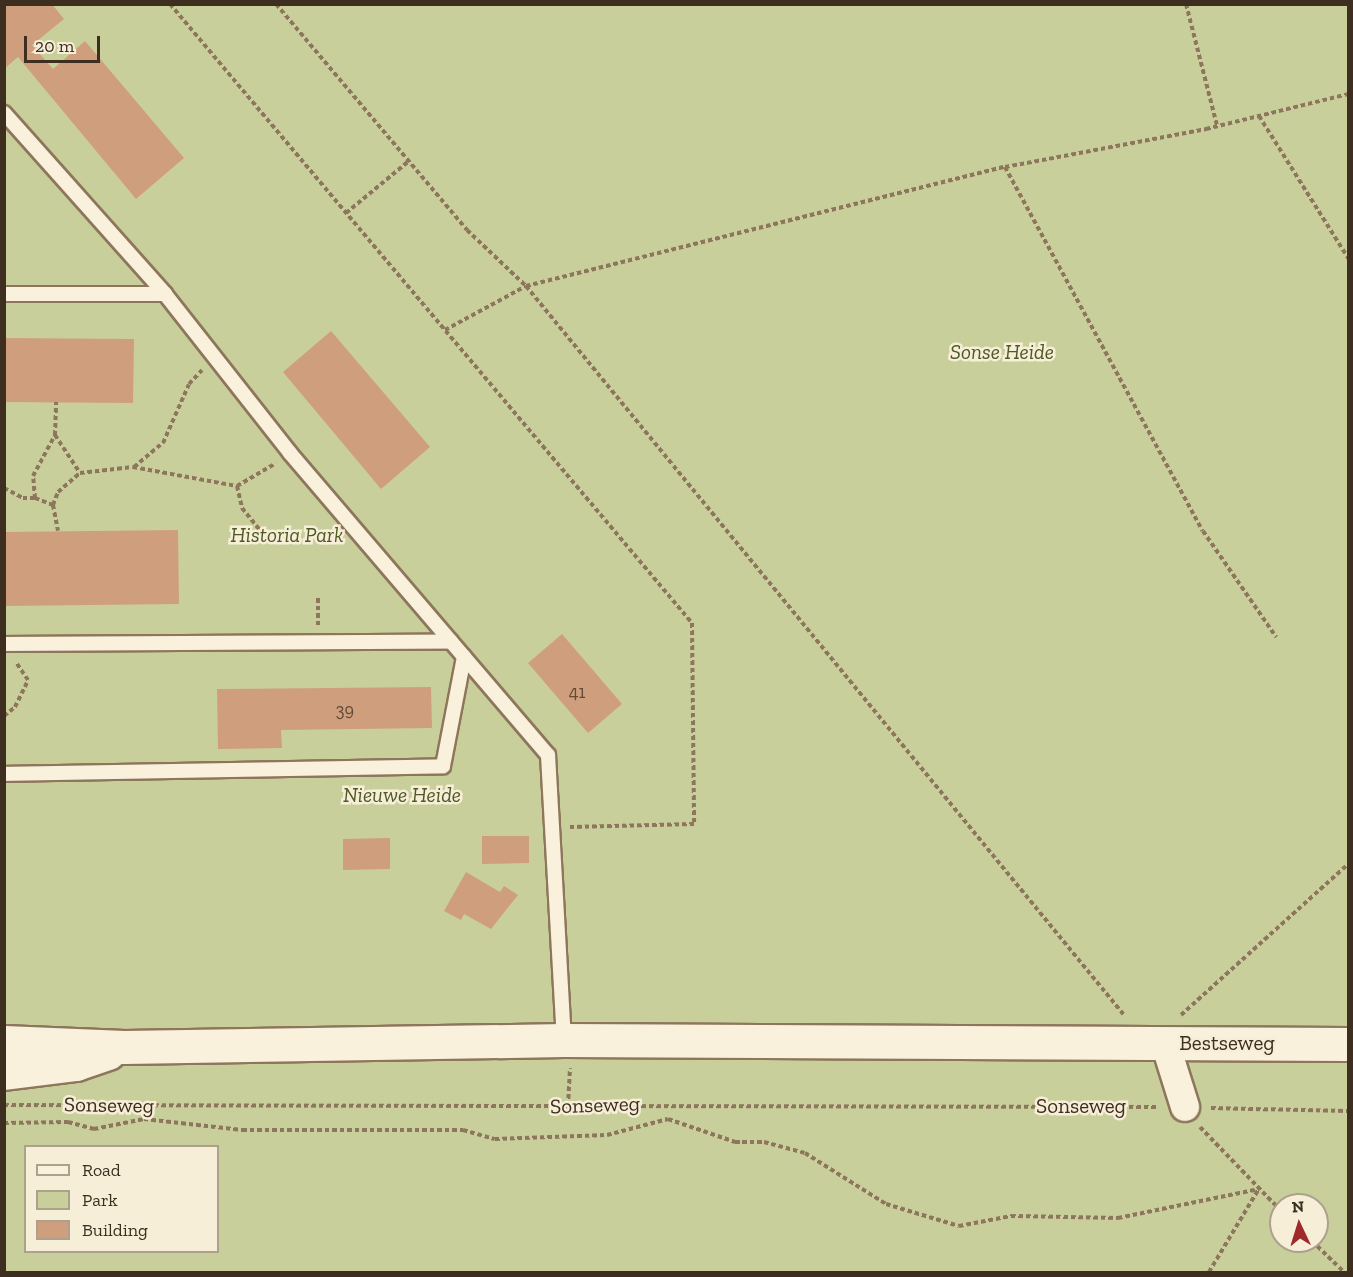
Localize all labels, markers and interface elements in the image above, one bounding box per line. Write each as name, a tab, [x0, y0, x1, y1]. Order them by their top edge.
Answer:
scale bar	[27, 24, 104, 62]
text: 20 m	[35, 35, 74, 57]
park label: Sonse Heide	[950, 339, 1054, 365]
park label: Historia Park	[231, 522, 343, 548]
house number: 41	[569, 681, 585, 703]
house number: 39	[336, 699, 354, 721]
park label: Nieuwe Heide	[343, 782, 461, 808]
street label: Bestseweg	[1179, 1030, 1275, 1056]
street label: Sonseweg	[550, 1091, 640, 1119]
street label: Sonseweg	[64, 1092, 154, 1118]
street label: Sonseweg	[1036, 1093, 1126, 1119]
legend	[24, 1145, 219, 1253]
text: Road	[82, 1159, 121, 1181]
text: Park	[82, 1189, 118, 1211]
north arrow	[1269, 1193, 1329, 1253]
text: N	[1291, 1197, 1305, 1216]
text: Building	[82, 1219, 148, 1241]

